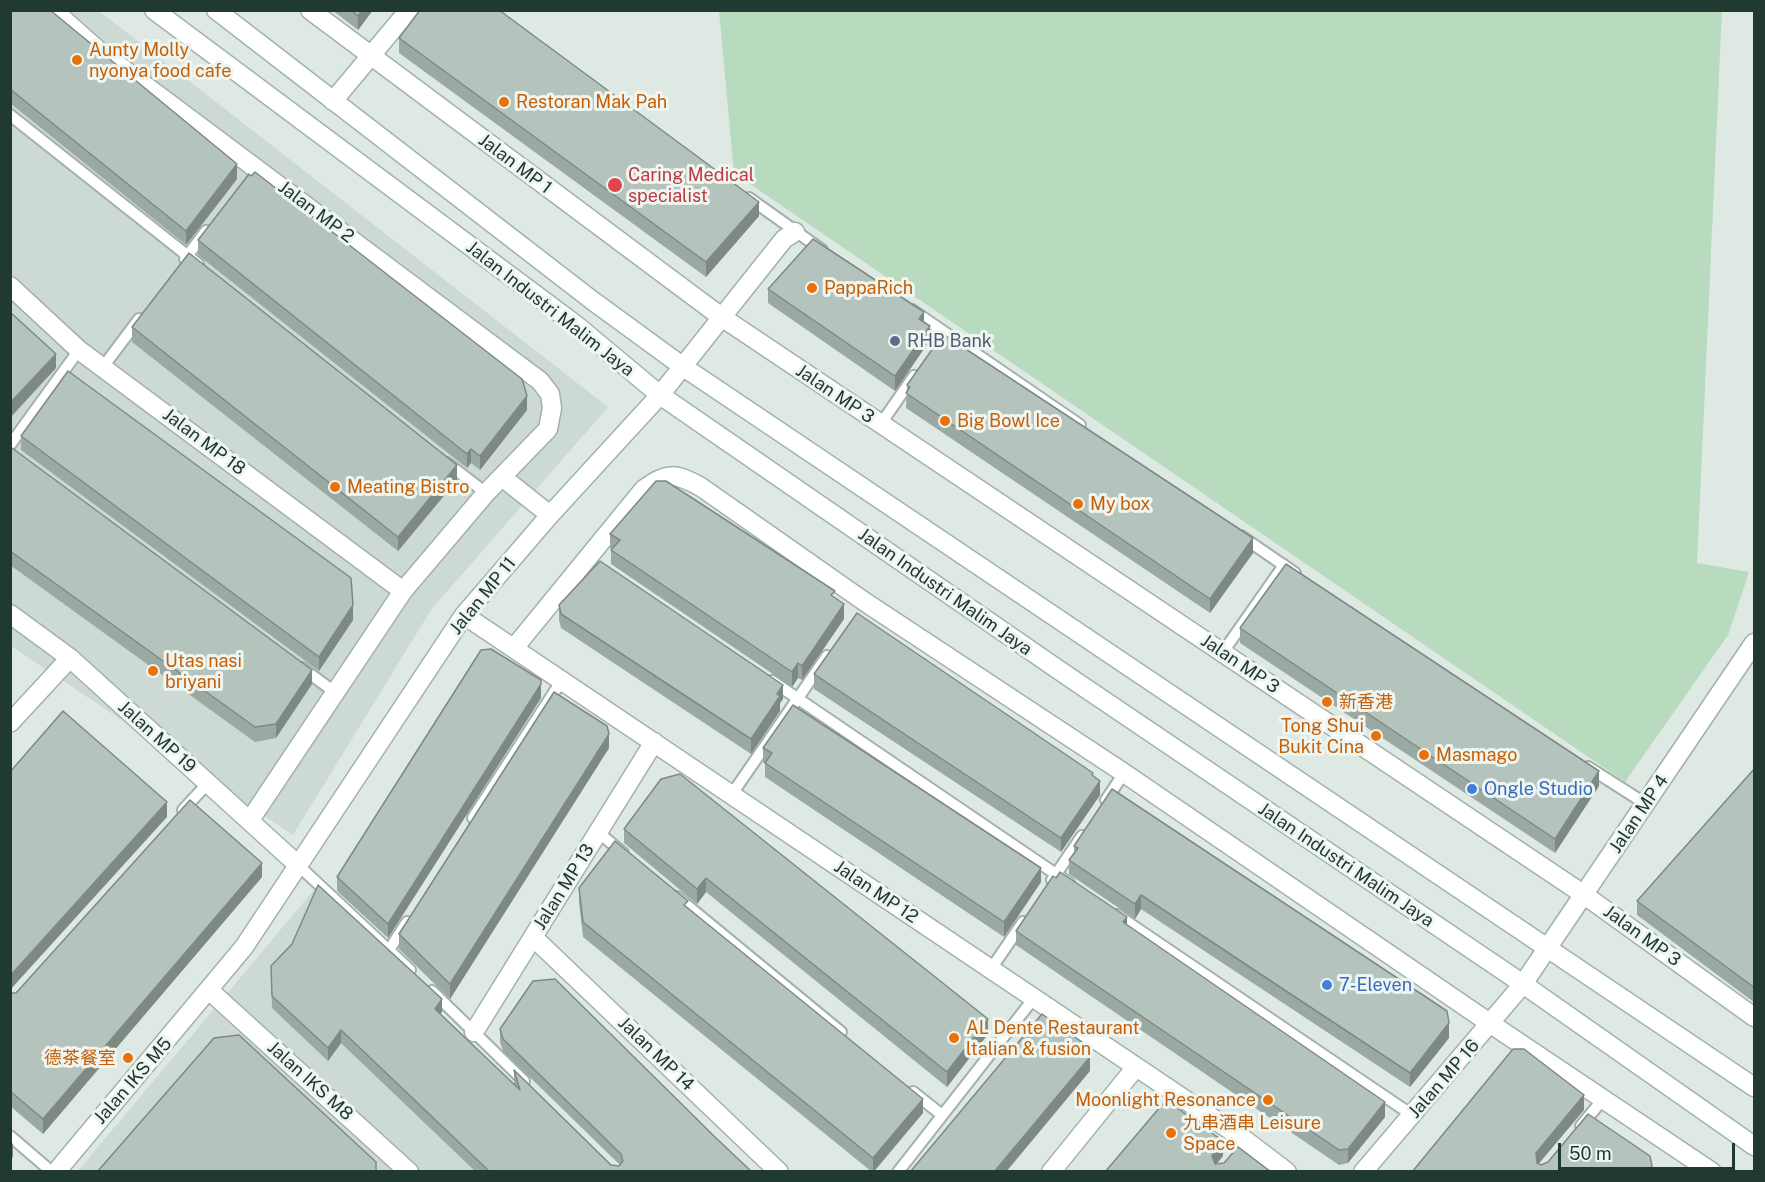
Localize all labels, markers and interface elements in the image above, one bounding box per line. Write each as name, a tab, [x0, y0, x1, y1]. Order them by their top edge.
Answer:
place label: Aunty Molly nyonya food cafe	[89, 39, 232, 82]
marker: Aunty Molly nyonya food cafe	[70, 53, 84, 67]
place label: Restoran Mak Pah	[516, 91, 667, 113]
marker: Restoran Mak Pah	[497, 95, 511, 109]
street label: Jalan MP 1	[474, 129, 556, 199]
place label: Caring Medical specialist	[628, 164, 754, 207]
street label: Jalan MP 2	[274, 176, 358, 248]
marker: Caring Medical specialist	[606, 176, 624, 194]
street label: Jalan Industri Malim Jaya	[462, 237, 638, 381]
place label: PappaRich	[824, 277, 913, 299]
marker: PappaRich	[805, 281, 819, 295]
place label: RHB Bank	[907, 330, 992, 352]
marker: RHB Bank	[888, 334, 902, 348]
street label: Jalan MP 3	[792, 360, 878, 428]
street label: Jalan MP 18	[158, 404, 250, 480]
place label: Big Bowl Ice	[957, 410, 1060, 432]
marker: Big Bowl Ice	[938, 414, 952, 428]
place label: Meating Bistro	[347, 476, 469, 498]
marker: Meating Bistro	[328, 480, 342, 494]
place label: My box	[1090, 493, 1150, 515]
marker: My box	[1071, 497, 1085, 511]
street label: Jalan Industri Malim Jaya	[854, 524, 1036, 660]
street label: Jalan MP 11	[445, 553, 521, 639]
street label: Jalan MP 3	[1197, 630, 1283, 698]
place label: Utas nasi briyani	[165, 650, 242, 692]
marker: Utas nasi briyani	[146, 664, 160, 678]
place label: 新香港	[1339, 691, 1393, 713]
marker: 新香港	[1320, 695, 1334, 709]
street label: Jalan MP 19	[114, 696, 200, 778]
place label: Tong Shui Bukit Cina	[1278, 715, 1364, 758]
marker: Tong Shui Bukit Cina	[1369, 729, 1383, 743]
place label: Masmago	[1436, 744, 1517, 766]
marker: Masmago	[1417, 748, 1431, 762]
street label: Jalan MP 4	[1605, 771, 1673, 857]
place label: Ongle Studio	[1484, 778, 1593, 800]
marker: Ongle Studio	[1465, 782, 1479, 796]
street label: Jalan Industri Malim Jaya	[1254, 798, 1438, 932]
street label: Jalan MP 13	[529, 840, 599, 934]
street label: Jalan MP 12	[830, 856, 922, 928]
street label: Jalan MP 3	[1599, 901, 1685, 971]
place label: 7-Eleven	[1339, 974, 1412, 996]
marker: 7-Eleven	[1320, 978, 1334, 992]
street label: Jalan MP 14	[613, 1012, 699, 1096]
place label: AL Dente Restaurant ltalian & fusion	[966, 1017, 1140, 1060]
marker: AL Dente Restaurant ltalian & fusion	[947, 1031, 961, 1045]
street label: Jalan IKS M5	[90, 1033, 176, 1129]
street label: Jalan MP 16	[1404, 1035, 1484, 1123]
street label: Jalan IKS M8	[263, 1037, 357, 1125]
place label: 德茶餐室	[44, 1047, 116, 1069]
marker: 德茶餐室	[121, 1051, 135, 1065]
place label: Moonlight Resonance	[1075, 1089, 1256, 1111]
marker: Moonlight Resonance	[1261, 1093, 1275, 1107]
place label: 九串酒串 Leisure Space	[1183, 1112, 1321, 1154]
marker: 九串酒串 Leisure Space	[1164, 1126, 1178, 1140]
scale bar	[1561, 1131, 1738, 1169]
text: 50 m	[1569, 1143, 1612, 1164]

